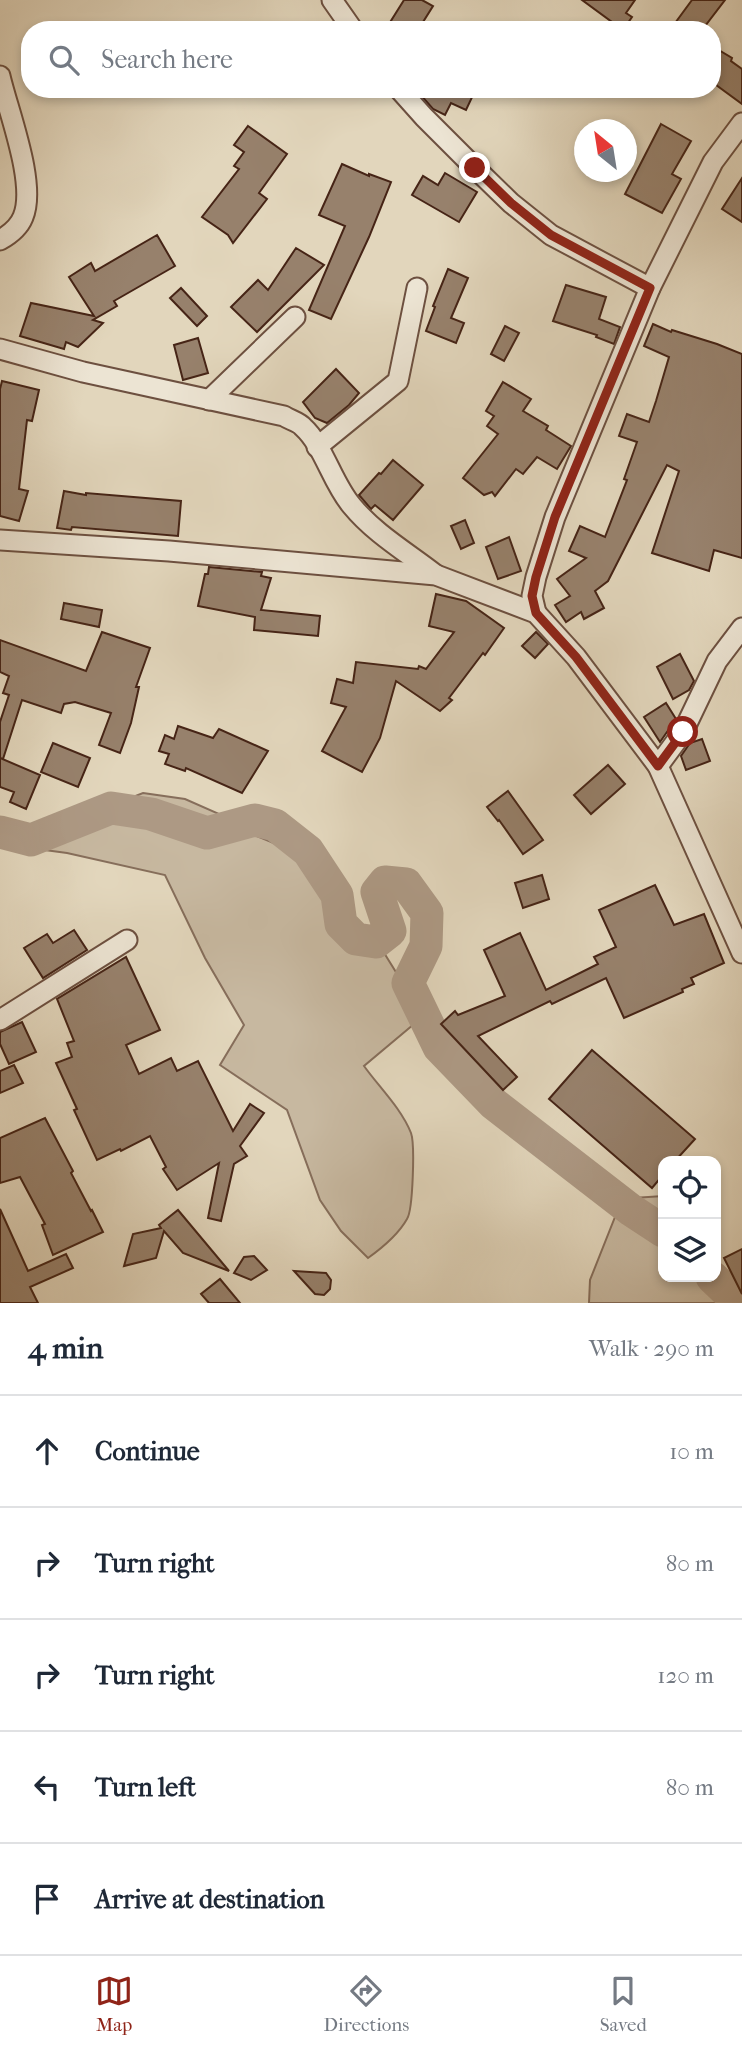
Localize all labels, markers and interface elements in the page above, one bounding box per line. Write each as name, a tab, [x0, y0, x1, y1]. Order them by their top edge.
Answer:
search box	[21, 21, 721, 98]
icon: search	[45, 41, 83, 79]
text: Search here	[101, 44, 233, 75]
north arrow	[574, 119, 637, 182]
route end	[459, 152, 490, 183]
route start	[667, 716, 698, 747]
map controls	[658, 1156, 721, 1282]
button: locate	[658, 1156, 721, 1219]
button: layers	[658, 1219, 721, 1282]
text: 4 min	[28, 1331, 103, 1366]
text: Walk · 290 m	[589, 1335, 714, 1362]
icon: ahead	[28, 1432, 66, 1470]
text: Continue	[95, 1436, 200, 1467]
text: 10 m	[669, 1438, 714, 1465]
icon: right	[28, 1544, 66, 1582]
text: Turn right	[95, 1548, 215, 1579]
text: 80 m	[666, 1550, 714, 1577]
icon: right	[28, 1656, 66, 1694]
text: Turn right	[95, 1660, 215, 1691]
text: 120 m	[657, 1662, 714, 1689]
icon: left	[28, 1768, 66, 1806]
text: Turn left	[95, 1772, 196, 1803]
text: 80 m	[666, 1774, 714, 1801]
icon: arrive	[28, 1880, 66, 1918]
text: Arrive at destination	[95, 1884, 325, 1915]
tab: Map	[95, 1972, 133, 2036]
tab: Directions	[324, 1972, 409, 2036]
tab: Saved	[600, 1972, 647, 2036]

